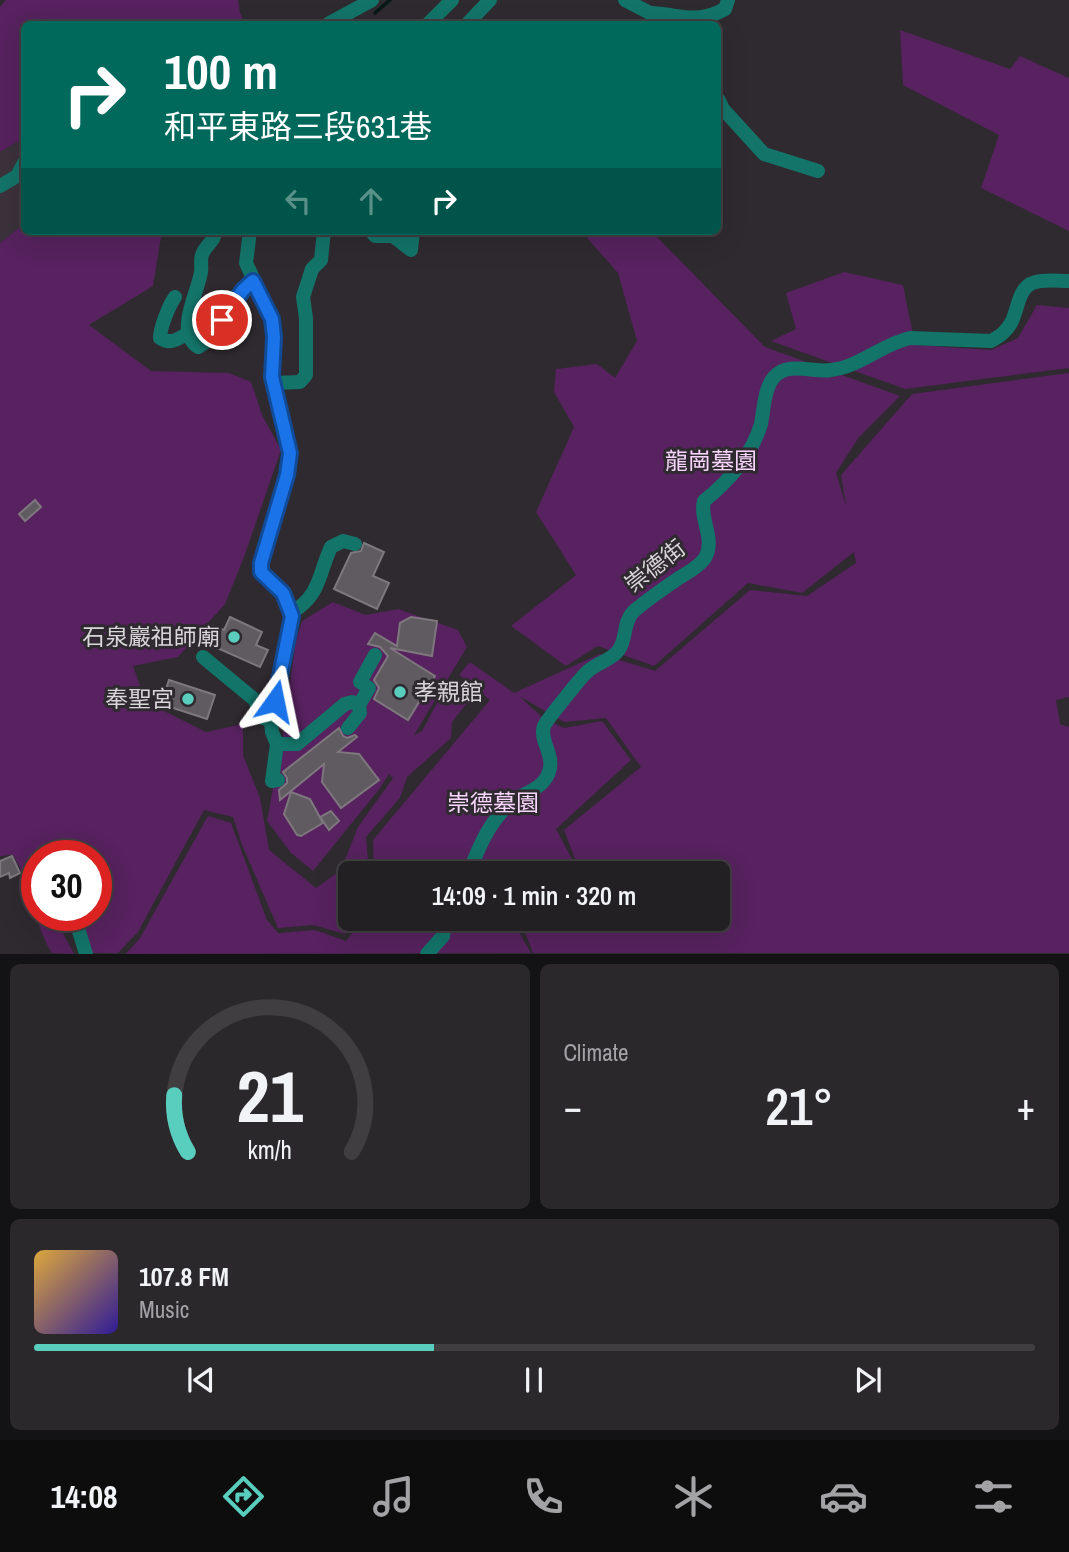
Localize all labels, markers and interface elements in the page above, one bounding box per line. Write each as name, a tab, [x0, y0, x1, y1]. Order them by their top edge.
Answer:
text: 100 m	[164, 38, 278, 104]
icon: right	[49, 49, 140, 140]
text: 和平東路三段631巷	[164, 105, 432, 148]
icon: left	[279, 182, 317, 220]
icon: ahead	[352, 182, 390, 220]
icon: right	[425, 182, 463, 220]
pin	[192, 290, 252, 350]
icon: arrive	[203, 301, 241, 339]
park label: 龍崗墓園	[665, 445, 757, 476]
street label: 崇德街	[618, 532, 691, 599]
place label: 石泉巖祖師廟	[82, 621, 220, 652]
marker: 石泉巖祖師廟	[226, 629, 242, 645]
position arrow	[238, 664, 312, 738]
place label: 孝親館	[414, 676, 483, 707]
place label: 奉聖宮	[105, 683, 174, 714]
marker: 孝親館	[392, 684, 408, 700]
marker: 奉聖宮	[180, 691, 196, 707]
park label: 崇德墓園	[447, 787, 539, 818]
speed limit sign: 30	[21, 840, 112, 931]
text: 14:09 · 1 min · 320 m	[432, 878, 636, 913]
text: Climate	[564, 1037, 628, 1068]
text: 21	[237, 1048, 304, 1146]
text: 21°	[765, 1071, 833, 1141]
text: −	[564, 1081, 582, 1132]
text: +	[1017, 1081, 1035, 1132]
text: km/h	[248, 1133, 292, 1167]
text: 107.8 FM	[139, 1259, 229, 1294]
text: Music	[139, 1294, 189, 1325]
icon: previous	[182, 1361, 220, 1399]
icon: pause	[515, 1361, 553, 1399]
icon: next	[849, 1361, 887, 1399]
icon: directions	[219, 1472, 268, 1521]
icon: music	[369, 1472, 418, 1521]
icon: phone	[519, 1472, 568, 1521]
icon: climate	[669, 1472, 718, 1521]
icon: car	[819, 1472, 868, 1521]
icon: filters	[969, 1472, 1018, 1521]
text: 14:08	[51, 1475, 118, 1518]

